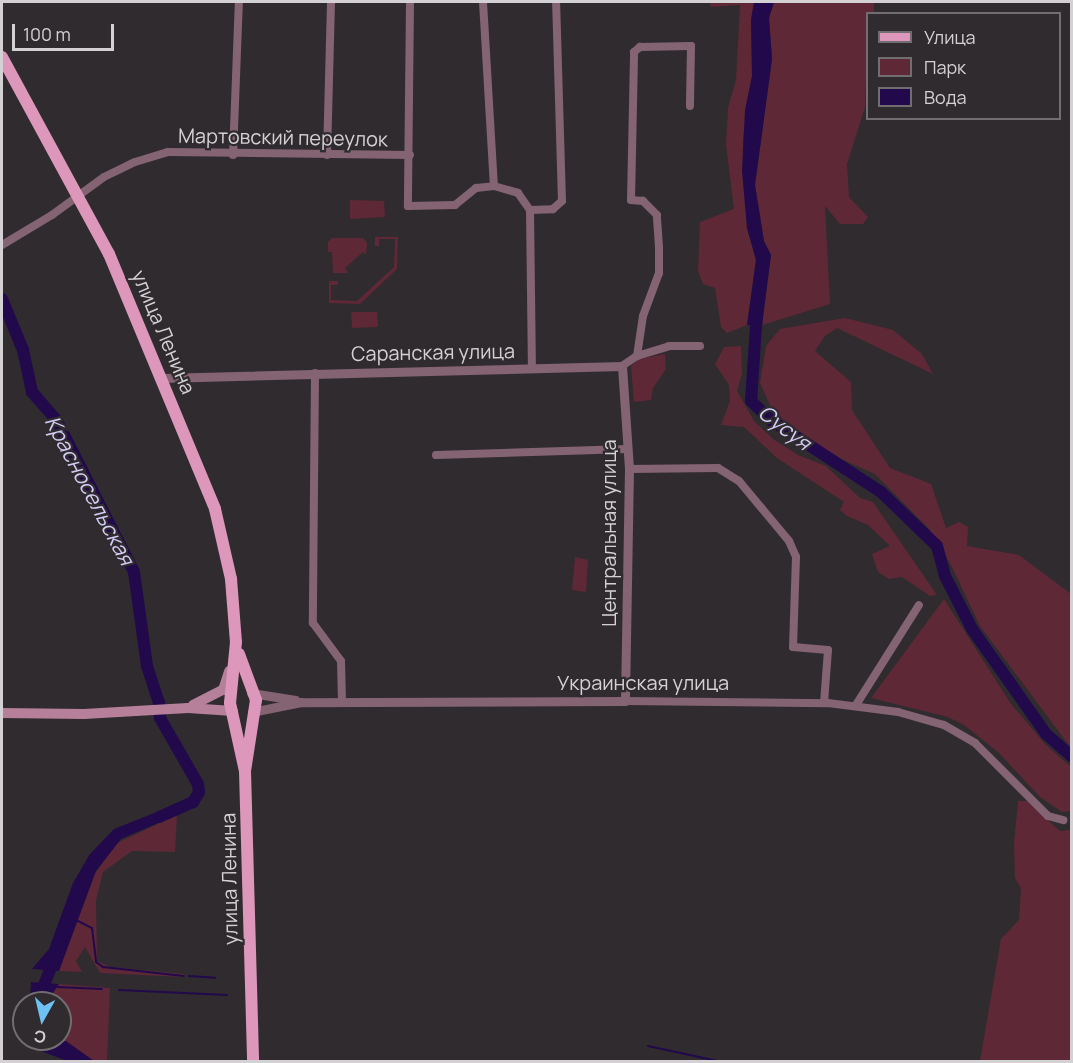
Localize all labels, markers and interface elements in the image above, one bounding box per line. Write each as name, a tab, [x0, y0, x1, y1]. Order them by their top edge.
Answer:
scale bar	[15, 12, 117, 50]
legend	[866, 12, 1061, 120]
text: 100 m	[23, 22, 71, 46]
text: Улица	[924, 25, 976, 49]
text: Парк	[924, 55, 966, 79]
text: Вода	[924, 85, 966, 109]
street label: Мартовский переулок	[178, 123, 388, 151]
street label: улица Ленина	[127, 266, 201, 398]
street label: Саранская улица	[351, 339, 515, 365]
water label: Сусуя	[754, 399, 816, 455]
water label: Красносельская	[40, 411, 140, 569]
street label: Центральная улица	[596, 439, 620, 627]
street label: Украинская улица	[557, 670, 729, 694]
street label: улица Ленина	[216, 813, 242, 945]
north arrow	[12, 991, 72, 1051]
text: С	[32, 1025, 47, 1049]

